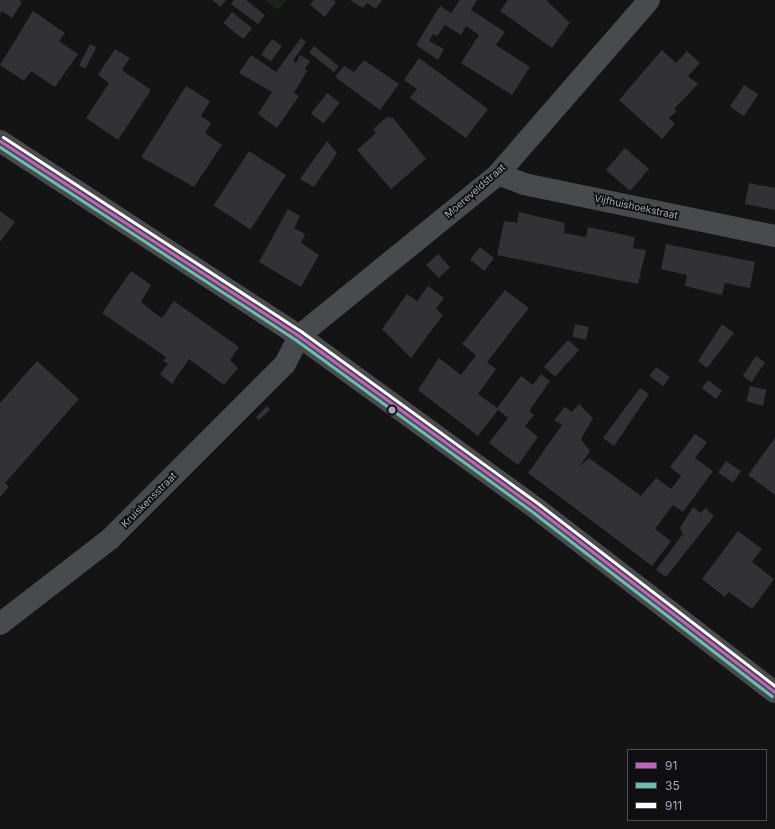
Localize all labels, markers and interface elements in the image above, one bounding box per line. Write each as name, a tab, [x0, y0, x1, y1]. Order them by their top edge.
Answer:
street label: Moereveldstraat	[442, 161, 508, 221]
street label: Vijfhuishoekstraat	[593, 192, 679, 222]
unlabelled marker	[387, 405, 397, 415]
street label: Kruiskensstraat	[119, 470, 179, 530]
legend	[627, 749, 767, 821]
text: 91	[665, 758, 677, 773]
text: 35	[665, 778, 680, 793]
text: 911	[665, 798, 682, 813]

